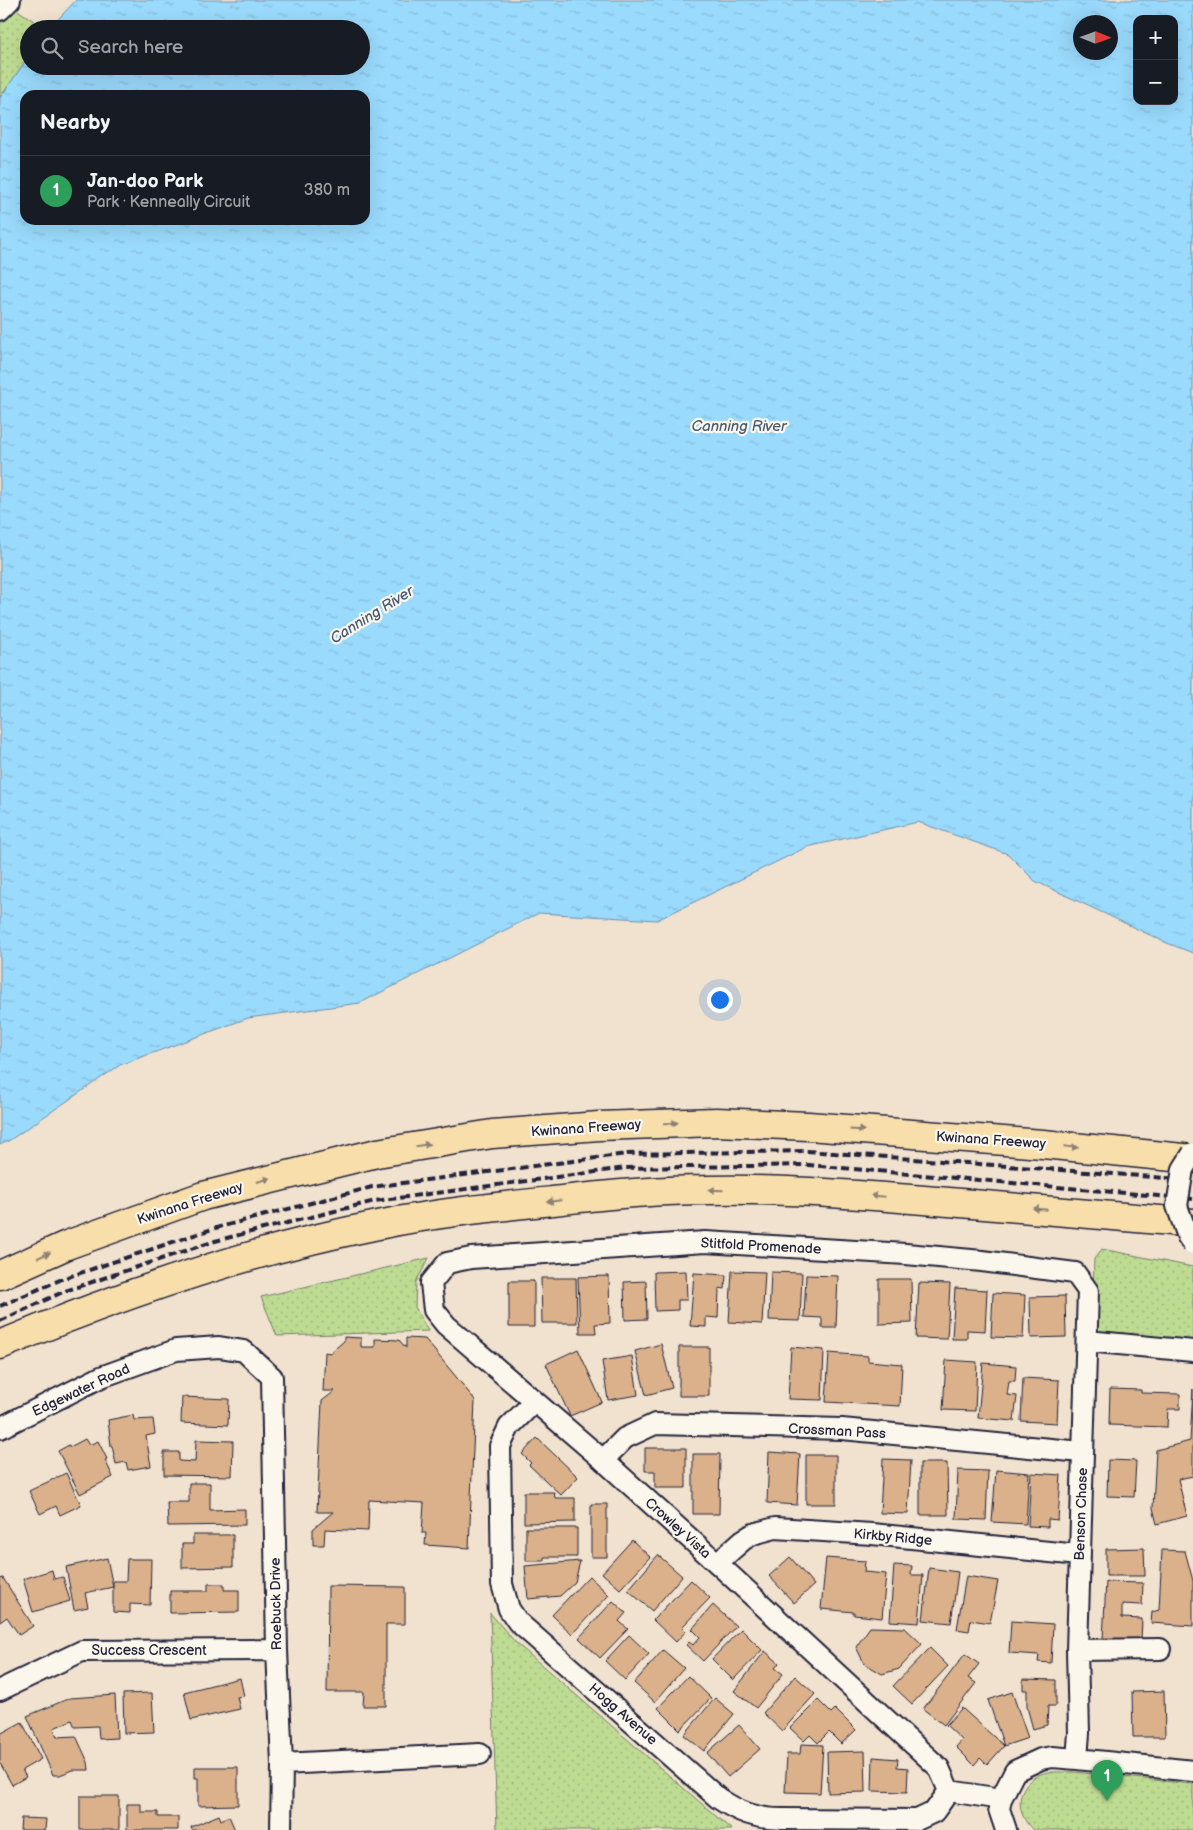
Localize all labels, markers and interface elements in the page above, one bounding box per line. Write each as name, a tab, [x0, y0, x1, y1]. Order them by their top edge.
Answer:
north arrow	[1073, 15, 1118, 60]
map controls	[1133, 15, 1178, 105]
button: +	[1133, 15, 1178, 60]
search box	[20, 20, 370, 75]
icon: search	[38, 34, 66, 62]
text: Search here	[78, 36, 183, 59]
button: −	[1133, 60, 1178, 105]
text: Nearby	[40, 110, 110, 135]
text: Jan-doo Park	[87, 170, 203, 193]
text: 1	[53, 181, 59, 200]
text: 380 m	[304, 181, 350, 200]
text: Park · Kenneally Circuit	[87, 193, 250, 212]
water label: Canning River	[692, 417, 788, 436]
water label: Canning River	[327, 581, 419, 648]
your location	[707, 987, 733, 1013]
street label: Kwinana Freeway	[530, 1116, 642, 1140]
one-way arrow	[664, 1119, 680, 1127]
one-way arrow	[849, 1126, 865, 1134]
street label: Kwinana Freeway	[935, 1128, 1047, 1152]
one-way arrow	[415, 1141, 431, 1149]
one-way arrow	[1064, 1143, 1080, 1151]
one-way arrow	[257, 1176, 272, 1184]
street label: Kwinana Freeway	[135, 1178, 246, 1228]
one-way arrow	[707, 1186, 723, 1194]
one-way arrow	[870, 1192, 886, 1200]
one-way arrow	[545, 1197, 561, 1205]
one-way arrow	[1032, 1205, 1048, 1213]
street label: Stitfold Promenade	[700, 1234, 822, 1258]
one-way arrow	[37, 1251, 51, 1259]
street label: Edgewater Road	[29, 1360, 133, 1420]
street label: Crossman Pass	[788, 1420, 886, 1442]
street label: Benson Chase	[1071, 1467, 1091, 1561]
street label: Crowley Vista	[642, 1494, 714, 1562]
street label: Kirkby Ridge	[853, 1525, 933, 1549]
street label: Roebuck Drive	[267, 1557, 285, 1651]
street label: Success Crescent	[91, 1642, 207, 1659]
street label: Hogg Avenue	[585, 1680, 661, 1748]
pin: 1	[1091, 1760, 1123, 1801]

